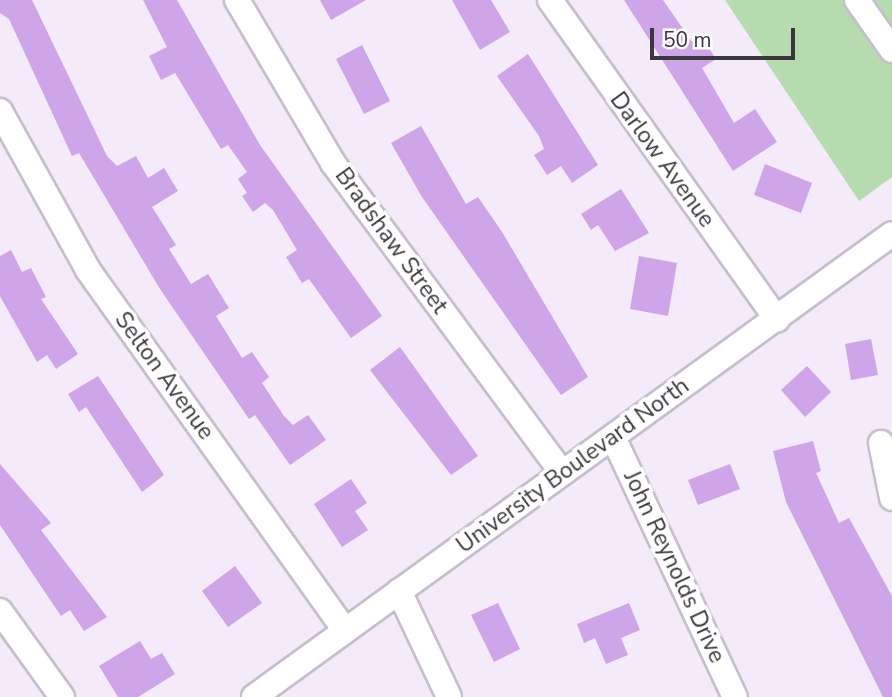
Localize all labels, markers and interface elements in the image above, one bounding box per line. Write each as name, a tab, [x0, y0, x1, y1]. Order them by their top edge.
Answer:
scale bar	[654, 14, 799, 58]
text: 50 m	[663, 26, 712, 54]
street label: Darlow Avenue	[604, 87, 720, 233]
street label: Bradshaw Street	[329, 163, 453, 319]
street label: Selton Avenue	[108, 307, 220, 445]
street label: University Boulevard North	[451, 372, 695, 560]
street label: John Reynolds Drive	[617, 467, 731, 667]

